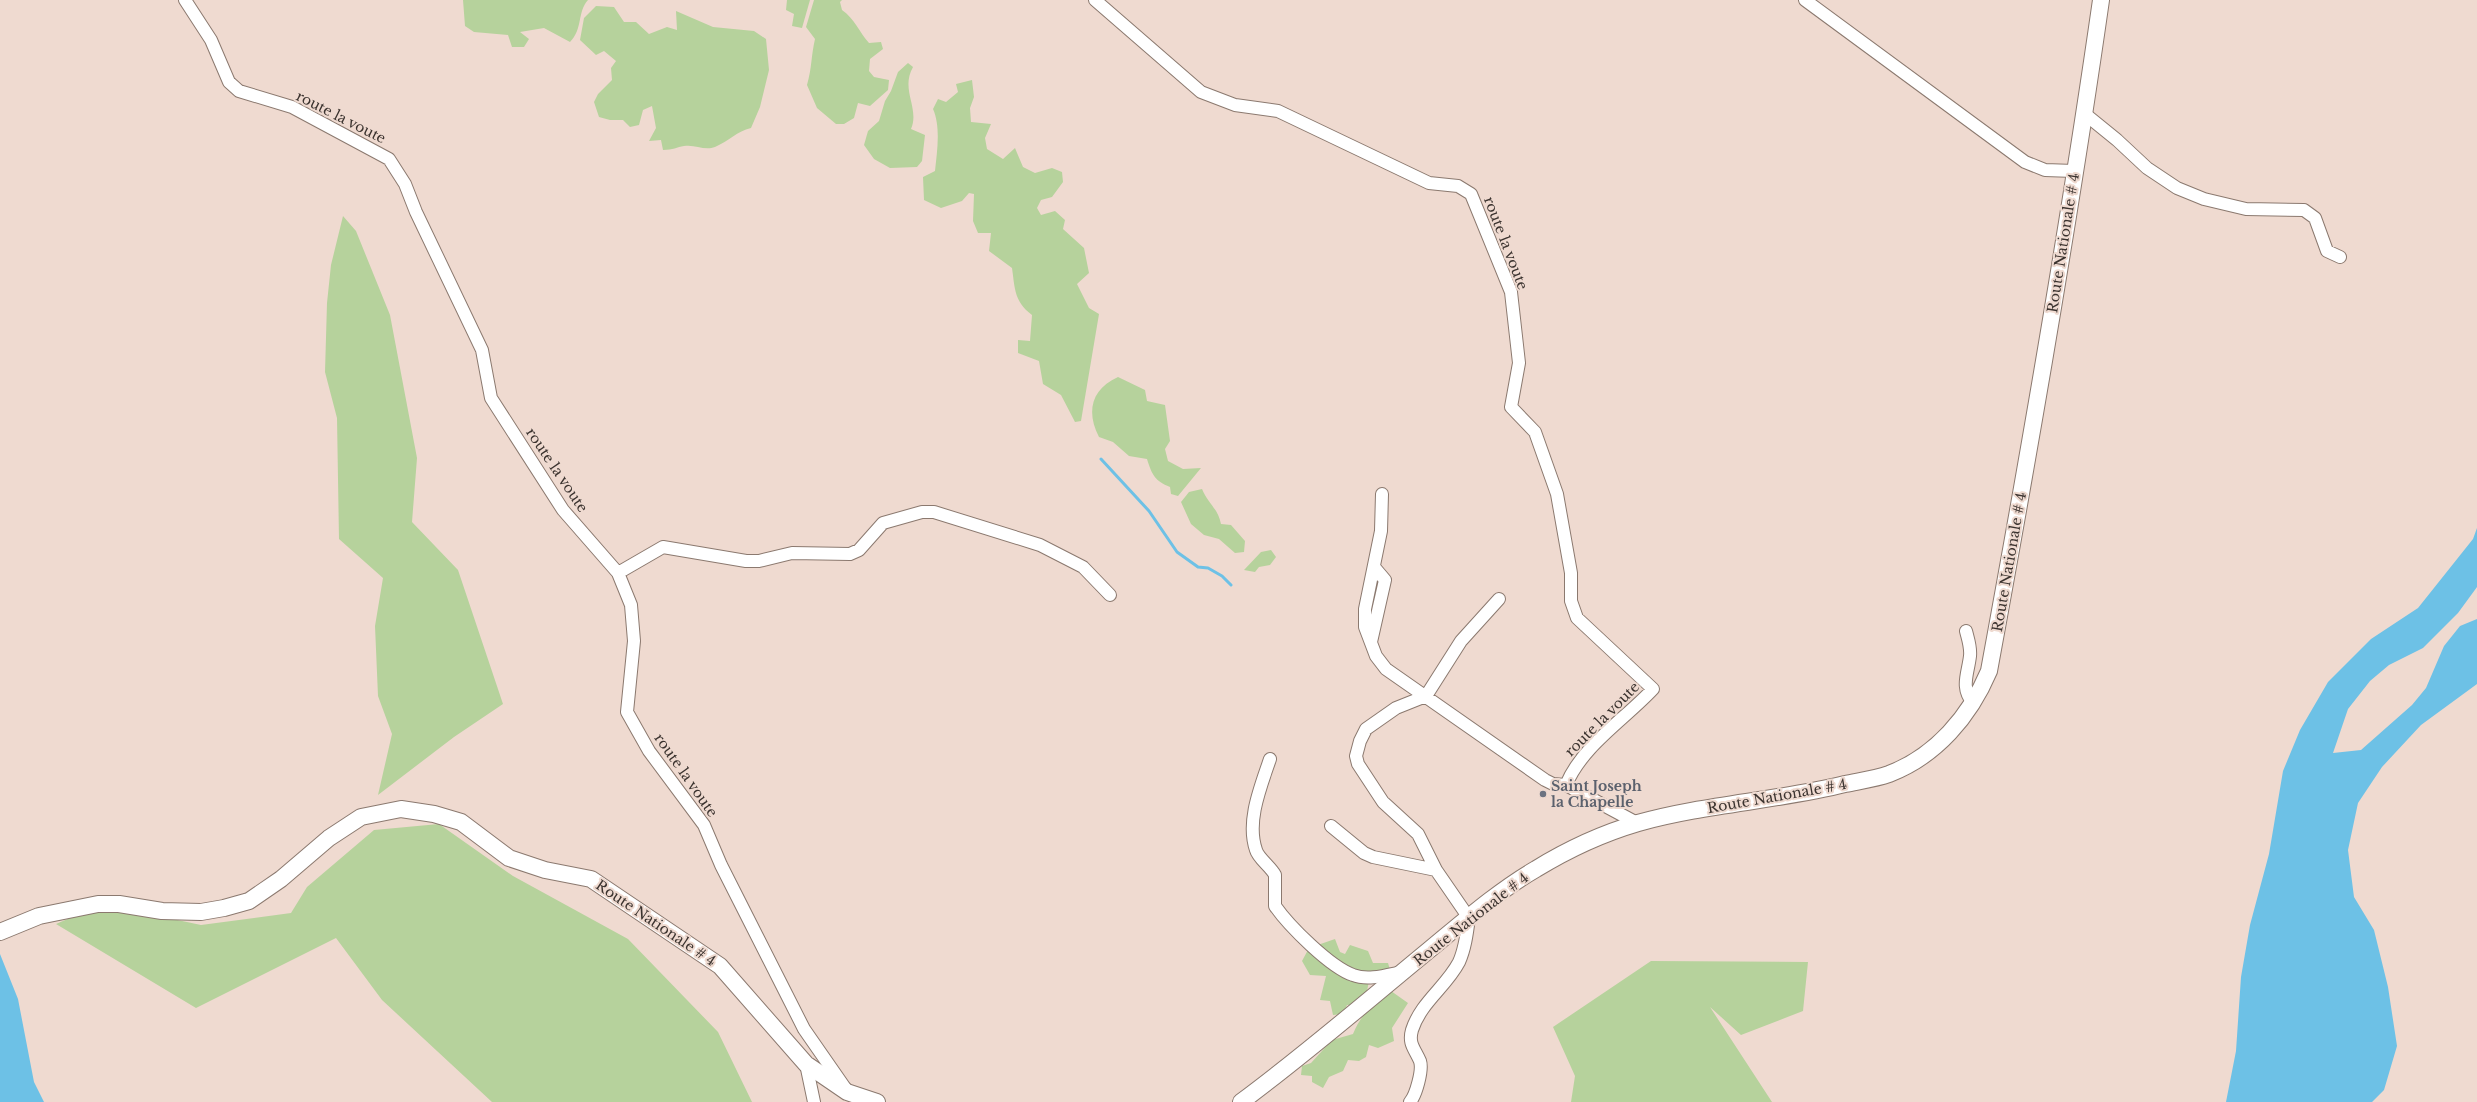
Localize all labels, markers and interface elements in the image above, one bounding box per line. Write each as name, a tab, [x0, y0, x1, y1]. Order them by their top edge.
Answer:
street label: route la voute	[293, 87, 389, 147]
street label: Route Nationale # 4	[2043, 172, 2083, 314]
street label: route la voute	[1480, 194, 1532, 292]
street label: route la voute	[522, 424, 592, 516]
street label: Route Nationale # 4	[1988, 491, 2030, 633]
street label: route la voute	[1561, 678, 1643, 760]
street label: route la voute	[650, 730, 722, 820]
street label: Route Nationale # 4	[1706, 775, 1848, 817]
place label: Saint Joseph la Chapelle	[1551, 777, 1642, 811]
marker: Saint Joseph la Chapelle	[1538, 789, 1548, 799]
street label: Route Nationale # 4	[1410, 868, 1532, 970]
street label: Route Nationale # 4	[592, 876, 720, 970]

